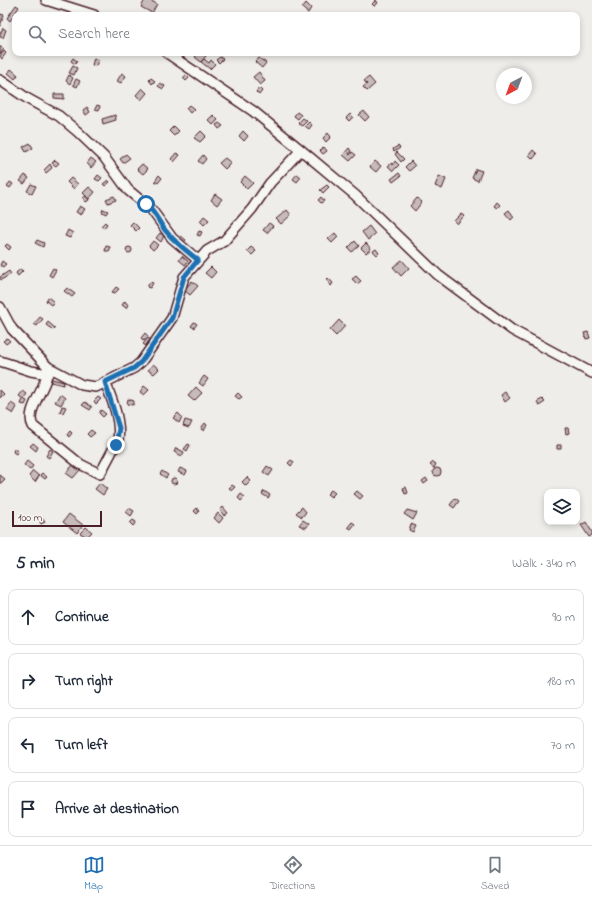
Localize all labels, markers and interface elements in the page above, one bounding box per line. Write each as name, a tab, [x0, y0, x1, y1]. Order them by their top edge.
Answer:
search box	[12, 12, 580, 56]
icon: search	[26, 23, 48, 45]
text: Search here	[58, 23, 130, 45]
north arrow	[496, 68, 532, 104]
route start	[137, 195, 155, 213]
route end	[107, 436, 125, 454]
map controls	[544, 489, 580, 525]
button: layers	[544, 489, 580, 525]
scale bar	[12, 509, 102, 528]
text: 100 m	[18, 510, 42, 526]
text: 5 min	[16, 551, 55, 576]
text: Walk · 340 m	[512, 554, 576, 573]
icon: ahead	[17, 606, 39, 628]
text: Continue	[55, 606, 109, 628]
text: 90 m	[552, 608, 575, 627]
icon: right	[17, 670, 39, 692]
text: Turn right	[55, 670, 113, 692]
text: 180 m	[547, 672, 575, 691]
icon: left	[17, 734, 39, 756]
text: Turn left	[55, 734, 108, 756]
text: 70 m	[551, 736, 575, 755]
icon: arrive	[17, 798, 39, 820]
text: Arrive at destination	[55, 798, 179, 820]
tab: Map	[83, 854, 105, 894]
tab: Directions	[270, 854, 315, 894]
tab: Saved	[481, 854, 509, 894]

